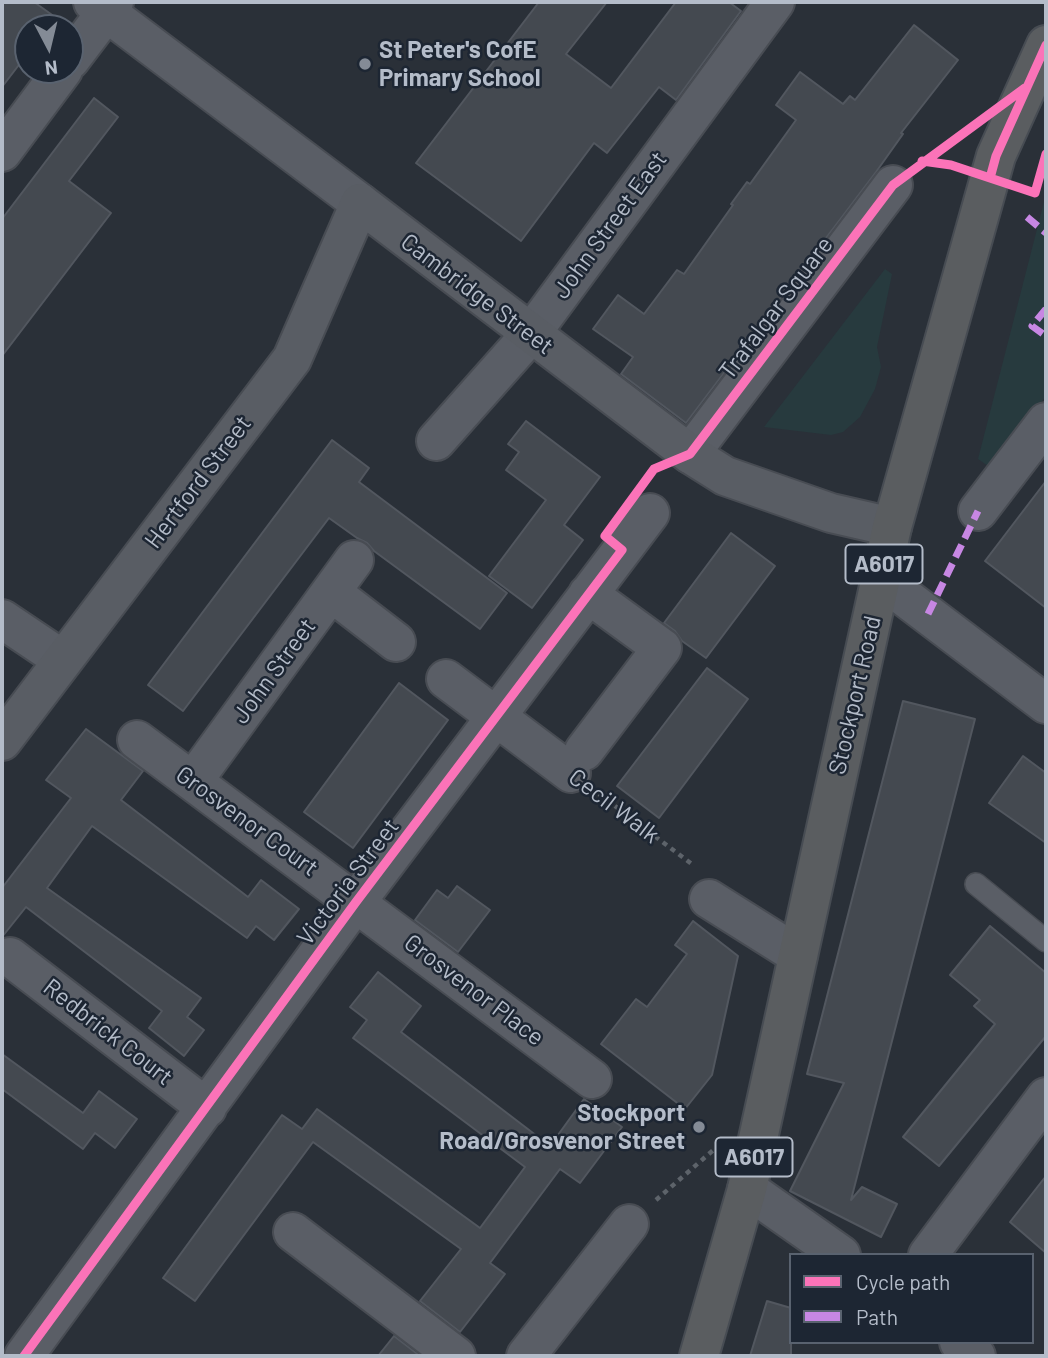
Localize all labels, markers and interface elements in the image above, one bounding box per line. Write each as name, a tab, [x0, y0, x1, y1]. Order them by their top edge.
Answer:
north arrow	[14, 14, 84, 84]
place label: St Peter's CofE Primary School	[379, 36, 541, 92]
text: N	[44, 56, 59, 81]
marker: St Peter's CofE Primary School	[357, 56, 373, 72]
street label: John Street East	[547, 146, 673, 304]
street label: Cambridge Street	[395, 227, 559, 361]
street label: Trafalgar Square	[713, 231, 839, 385]
street label: Hertford Street	[139, 410, 257, 554]
road number: A6017	[846, 544, 922, 584]
street label: John Street	[226, 613, 322, 729]
street label: Stockport Road	[823, 613, 887, 777]
street label: Grosvenor Court	[170, 760, 324, 882]
street label: Cecil Walk	[563, 763, 665, 849]
street label: Victoria Street	[291, 813, 405, 951]
street label: Grosvenor Place	[398, 928, 550, 1052]
street label: Redbrick Court	[38, 973, 178, 1091]
place label: Stockport Road/Grosvenor Street	[439, 1099, 685, 1155]
marker: Stockport Road/Grosvenor Street	[691, 1119, 707, 1135]
road number: A6017	[716, 1138, 792, 1176]
legend	[789, 1253, 1034, 1344]
text: Cycle path	[856, 1269, 950, 1294]
text: Path	[856, 1304, 898, 1329]

